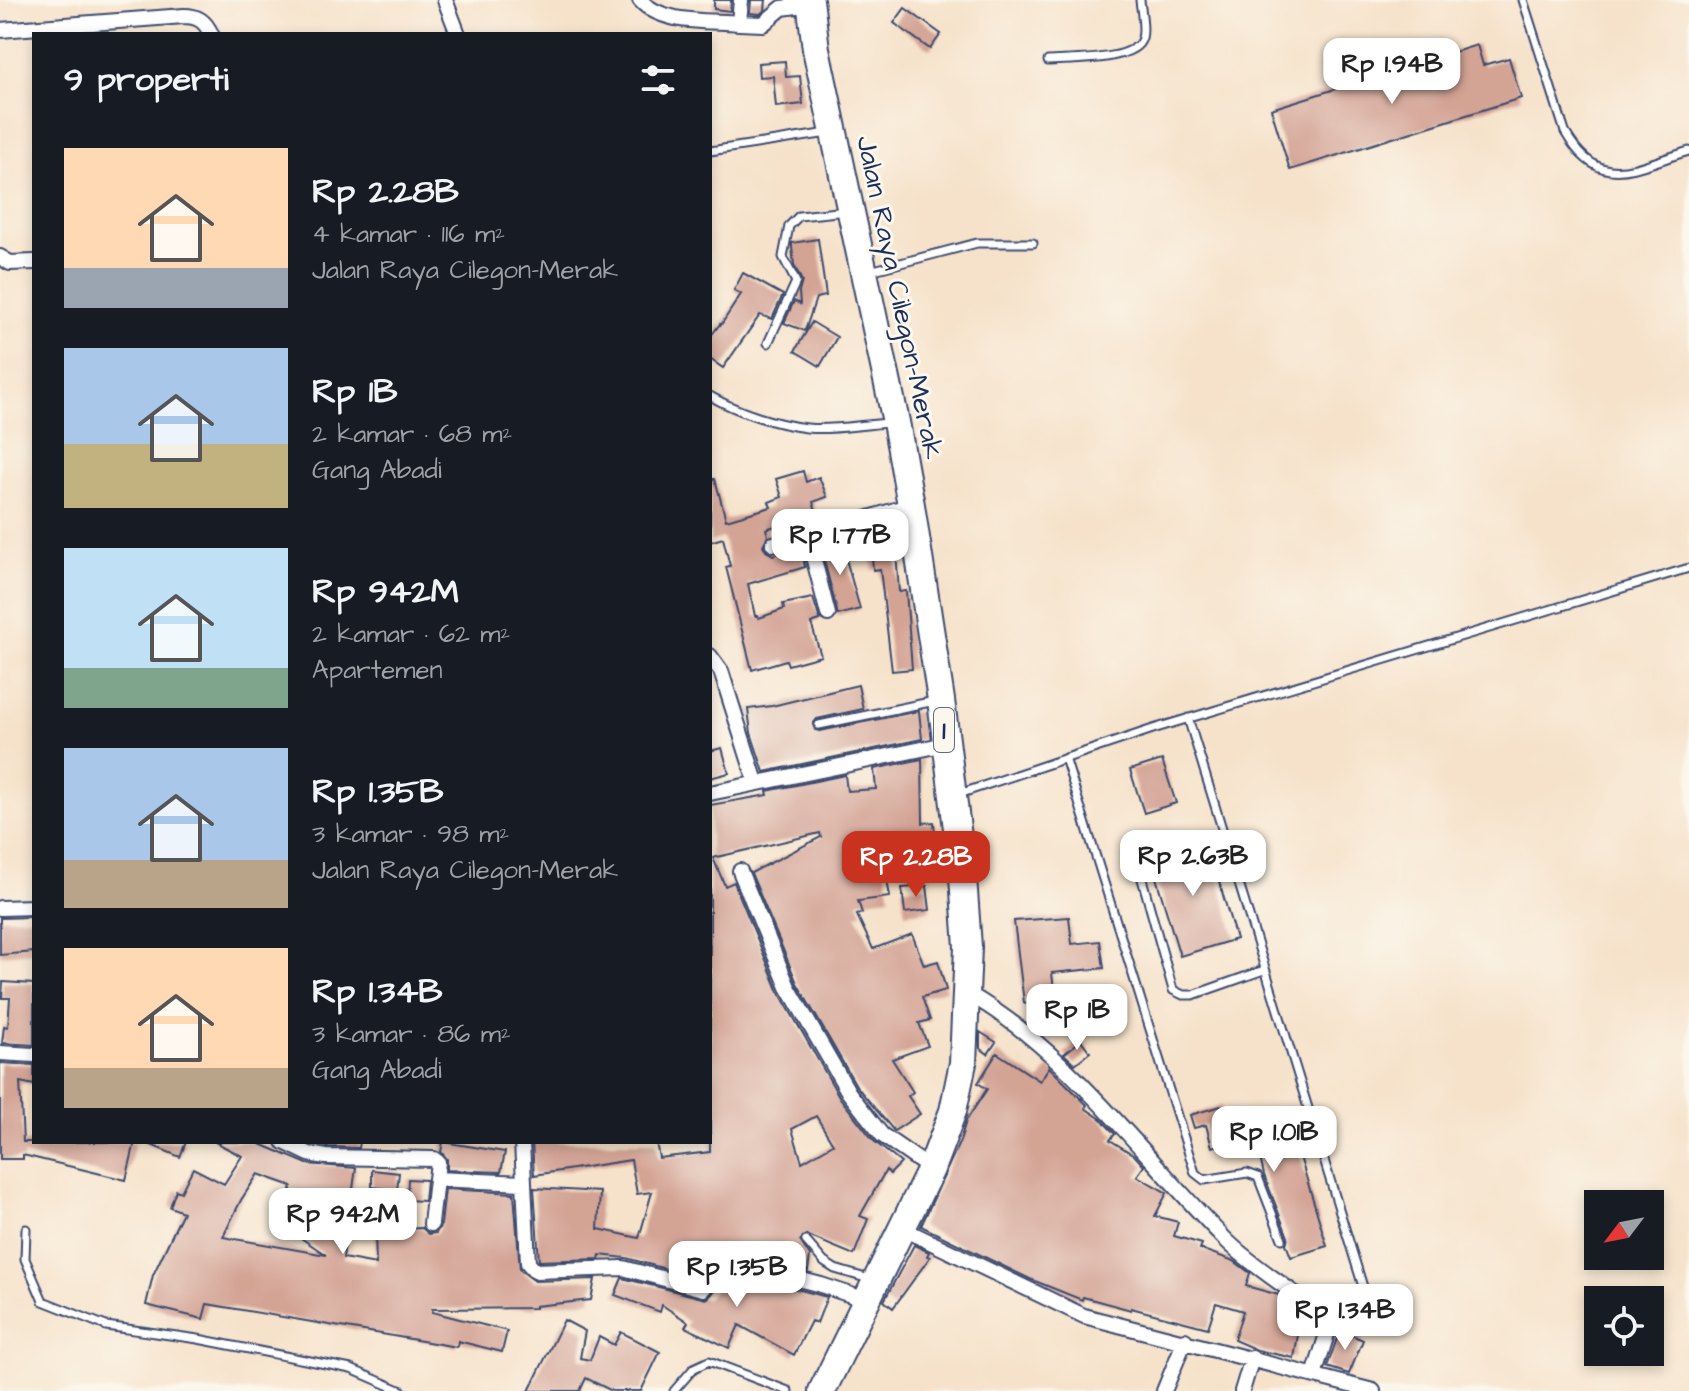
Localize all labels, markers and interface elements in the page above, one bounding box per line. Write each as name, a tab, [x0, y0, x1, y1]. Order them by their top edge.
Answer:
pin: Rp 1.94B	[1309, 38, 1475, 106]
text: Rp 1.94B	[1341, 46, 1443, 82]
text: 9 properti	[64, 56, 229, 104]
icon: filters	[636, 58, 680, 102]
street label: Jalan Raya Cilegon-Merak	[844, 132, 953, 463]
text: Rp 2.28B	[312, 168, 459, 216]
icon: home	[128, 180, 224, 276]
text: 4 kamar · 116 m²	[312, 216, 505, 252]
text: Jalan Raya Cilegon-Merak	[312, 252, 618, 288]
text: Rp 1B	[312, 368, 397, 416]
icon: home	[128, 380, 224, 476]
text: 2 kamar · 68 m²	[312, 416, 512, 452]
text: Gang Abadi	[312, 452, 442, 488]
pin: Rp 1.77B	[757, 509, 923, 577]
text: Rp 1.77B	[790, 517, 890, 553]
text: Rp 942M	[312, 568, 459, 616]
icon: home	[128, 580, 224, 676]
text: 2 kamar · 62 m²	[312, 616, 510, 652]
text: Apartemen	[312, 652, 443, 688]
road number: 1	[934, 708, 954, 752]
text: Rp 1.35B	[312, 768, 443, 816]
icon: home	[128, 780, 224, 876]
text: 3 kamar · 98 m²	[312, 816, 509, 852]
pin: Rp 2.63B	[1110, 830, 1276, 898]
pin: Rp 2.28B	[833, 831, 999, 899]
text: Rp 2.63B	[1138, 838, 1248, 874]
text: Rp 2.28B	[860, 839, 972, 875]
text: Jalan Raya Cilegon-Merak	[312, 852, 618, 888]
text: Rp 1.34B	[312, 968, 443, 1016]
icon: home	[128, 980, 224, 1076]
pin: Rp 1B	[1021, 984, 1133, 1052]
text: Rp 1B	[1044, 992, 1110, 1028]
text: 3 kamar · 86 m²	[312, 1016, 511, 1052]
text: Gang Abadi	[312, 1052, 442, 1088]
pin: Rp 1.01B	[1191, 1106, 1357, 1174]
text: Rp 1.01B	[1230, 1114, 1318, 1150]
pin: Rp 942M	[269, 1188, 417, 1256]
north arrow	[1584, 1190, 1664, 1270]
map controls	[1584, 1190, 1664, 1366]
text: Rp 942M	[287, 1196, 399, 1232]
pin: Rp 1.35B	[654, 1241, 820, 1309]
text: Rp 1.35B	[687, 1249, 787, 1285]
pin: Rp 1.34B	[1262, 1284, 1428, 1352]
button: locate	[1584, 1286, 1664, 1366]
text: Rp 1.34B	[1295, 1292, 1395, 1328]

